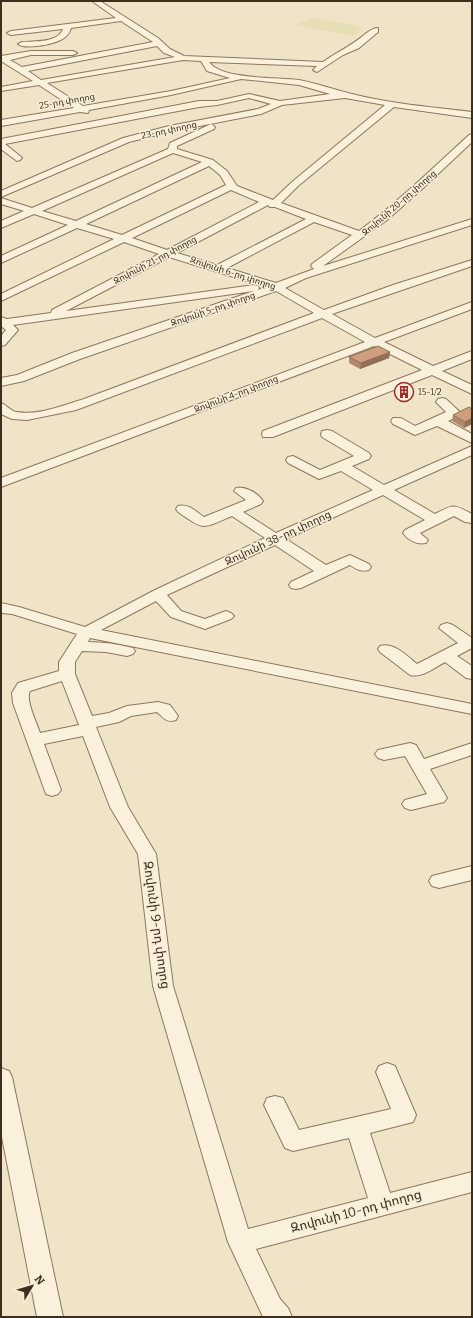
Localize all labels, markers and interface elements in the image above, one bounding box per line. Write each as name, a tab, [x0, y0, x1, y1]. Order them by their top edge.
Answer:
street label: 25-րդ փողոց	[38, 91, 96, 111]
street label: 23-րդ փողոց	[140, 119, 198, 141]
street label: Զովունի 20-րդ փողոց	[360, 168, 438, 238]
street label: Զովունի 21-րդ փողոց	[112, 234, 198, 286]
street label: Զովունի 6-րդ փողոց	[189, 254, 277, 292]
street label: Զովունի 5-րդ փողոց	[169, 290, 257, 328]
street label: Զովունի 4-րդ փողոց	[193, 373, 279, 415]
building icon: 15-1/2	[393, 381, 415, 403]
place label: 15-1/2	[418, 387, 442, 397]
street label: Զովունի 38-րդ փողոց	[223, 508, 333, 568]
street label: Զովունի 9-րդ փողոց	[141, 860, 173, 990]
street label: Զովունի 10-րդ փողոց	[289, 1186, 423, 1236]
north arrow	[12, 1266, 52, 1306]
text: N	[32, 1273, 48, 1288]

